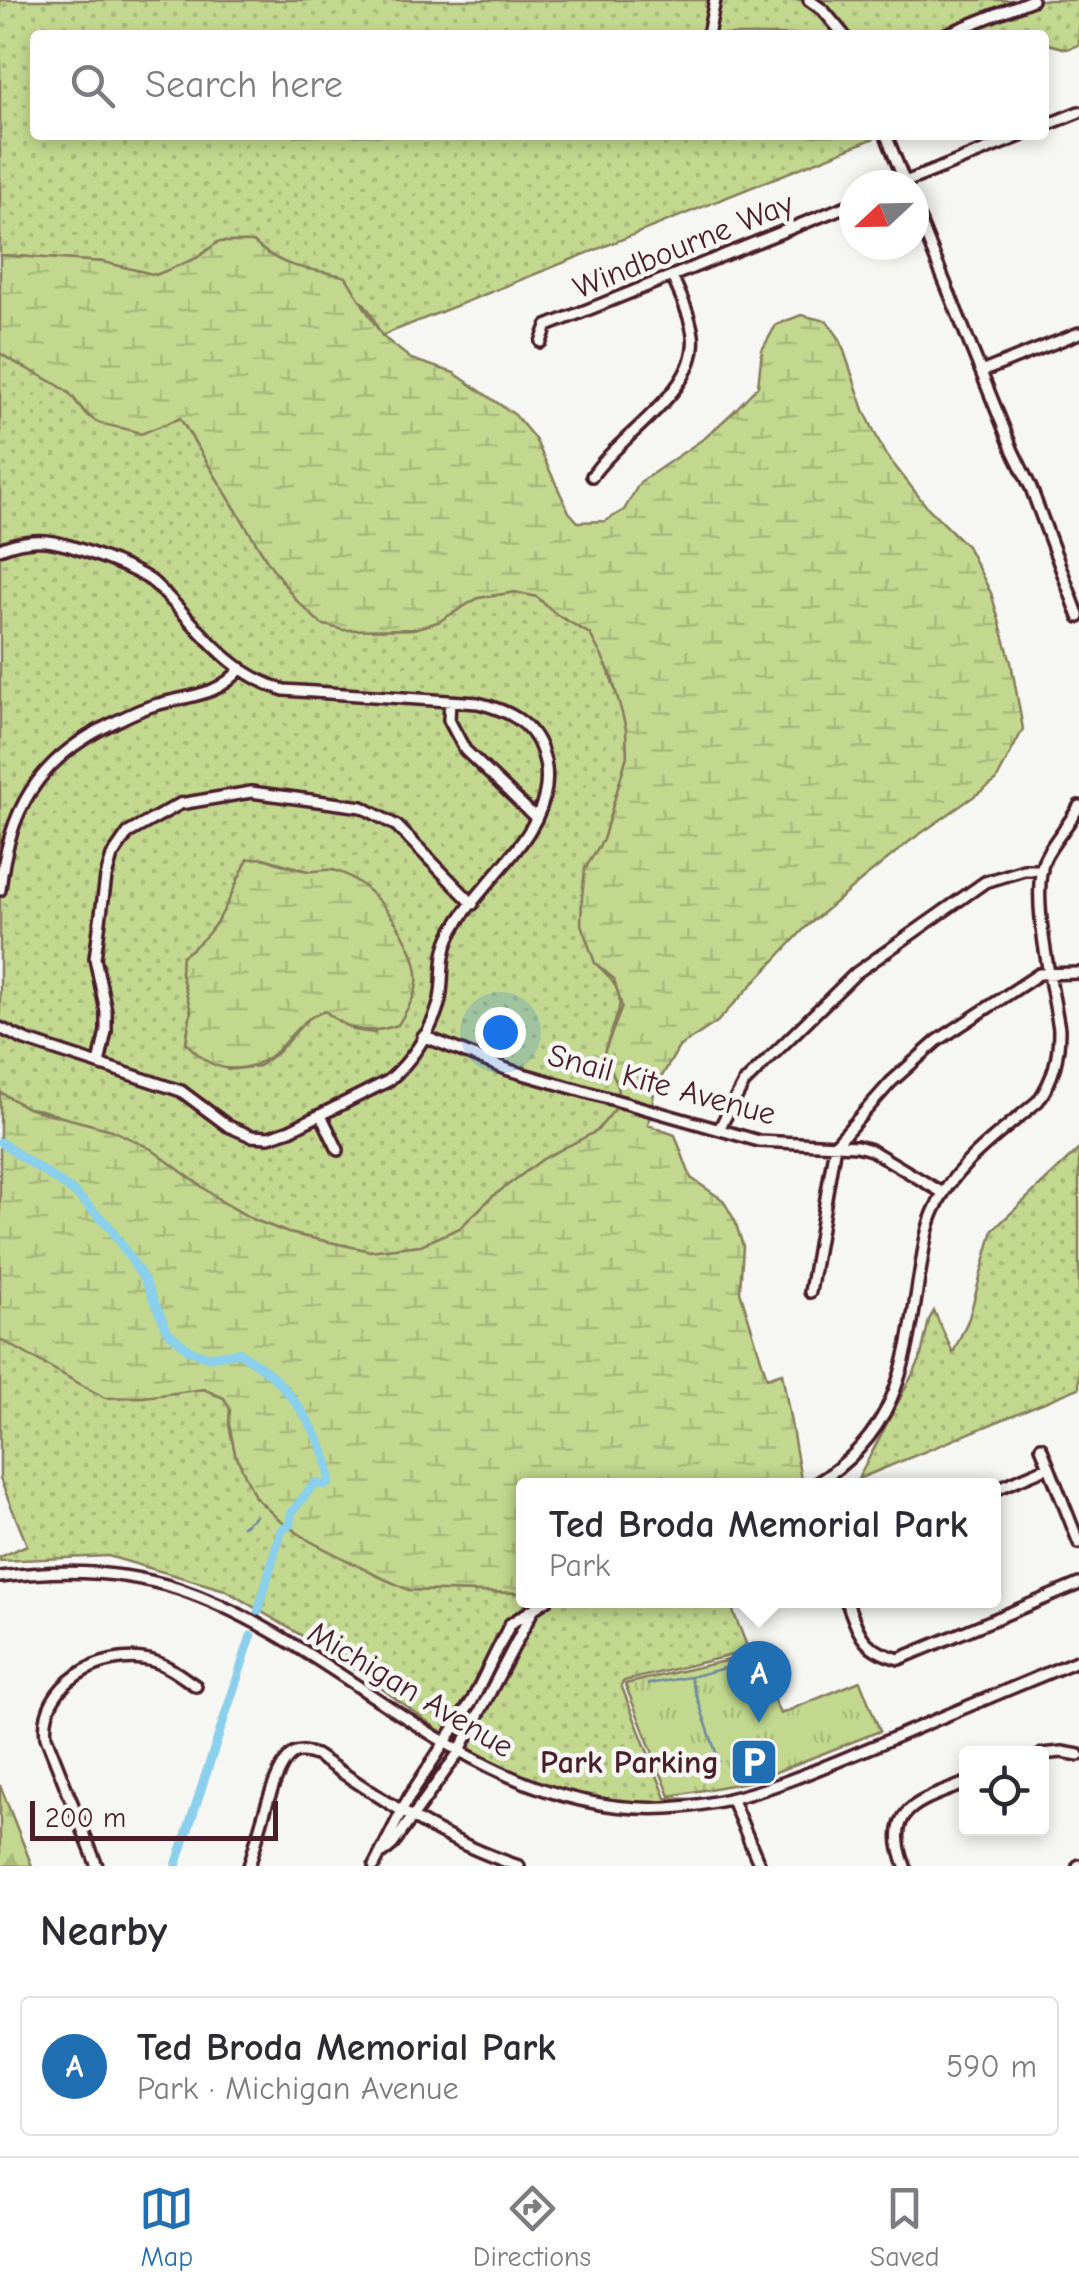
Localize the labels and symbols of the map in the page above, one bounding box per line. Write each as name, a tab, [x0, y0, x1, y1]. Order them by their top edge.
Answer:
north arrow	[839, 170, 929, 260]
street label: Windbourne Way	[568, 184, 799, 306]
your location	[475, 1007, 526, 1058]
street label: Snail Kite Avenue	[544, 1036, 780, 1133]
street label: Michigan Avenue	[301, 1614, 520, 1765]
pin: A	[726, 1640, 792, 1723]
parking icon: Park Parking	[728, 1736, 780, 1788]
place label: Park Parking	[540, 1744, 719, 1781]
scale bar	[30, 1796, 278, 1840]

